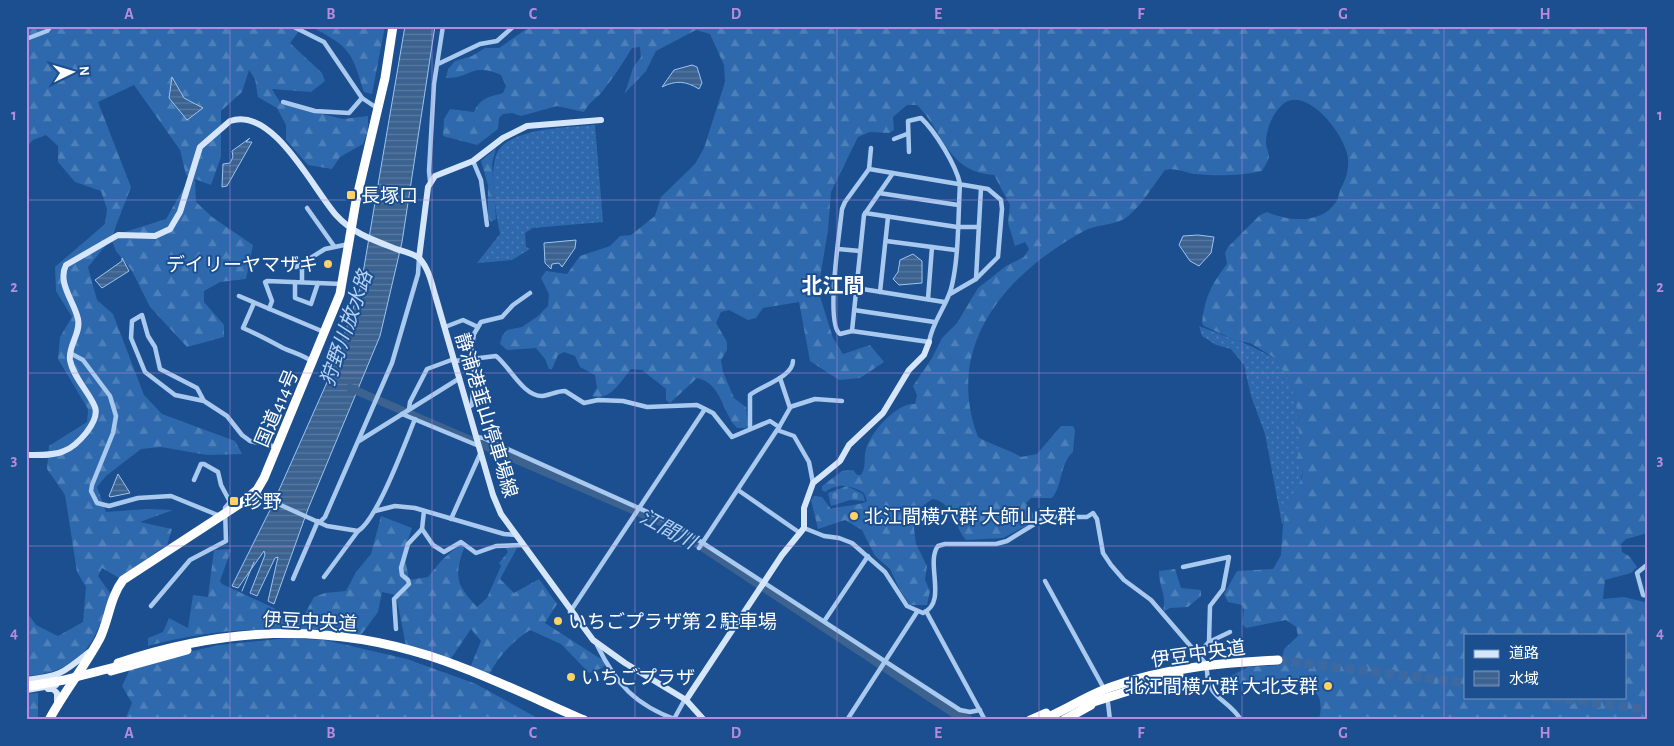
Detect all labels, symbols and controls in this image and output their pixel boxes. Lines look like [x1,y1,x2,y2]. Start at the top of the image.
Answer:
text: A [124,6,134,22]
text: B [326,6,336,22]
text: C [529,6,538,22]
text: D [731,6,742,22]
text: E [934,6,942,22]
text: F [1137,6,1145,22]
text: G [1338,6,1348,22]
text: H [1539,6,1551,22]
north arrow [48,48,98,98]
text: N [77,65,91,76]
text: 1 [11,107,17,123]
text: 1 [1657,107,1663,123]
place label: 長塚口 [361,186,418,206]
marker: 長塚口 [345,189,357,201]
place label: デイリーヤマザキ [166,254,318,275]
marker: デイリーヤマザキ [322,258,334,270]
water label: 狩野川放水路 [317,266,377,388]
district label: 北江間 [802,275,865,297]
text: 2 [10,279,18,295]
text: 2 [1656,279,1664,295]
street label: 静浦港韮山停車場線 [451,330,522,500]
street label: 国道414号 [252,367,302,450]
text: 3 [11,452,18,468]
text: 3 [1657,452,1664,468]
place label: 珍野 [244,492,282,512]
marker: 珍野 [228,495,240,507]
water label: 江間川 [636,506,701,554]
place label: 北江間横穴群 大師山支群 [864,506,1076,527]
marker: 北江間横穴群 大師山支群 [848,510,860,522]
street label: 伊豆中央道 [262,610,358,634]
place label: いちごプラザ第２駐車場 [568,611,777,632]
marker: いちごプラザ第２駐車場 [552,615,564,627]
text: 4 [10,625,18,641]
text: 4 [1656,625,1664,641]
legend [1464,634,1626,698]
street label: 伊豆中央道 [1150,637,1247,671]
text: 道路 [1509,645,1539,661]
place label: いちごプラザ [581,667,695,688]
marker: いちごプラザ [565,671,577,683]
text: 水域 [1509,671,1539,687]
place label: 北江間横穴群 大北支群 [1125,676,1318,697]
marker: 北江間横穴群 大北支群 [1322,680,1334,692]
text: A [124,725,134,741]
text: B [326,725,336,741]
text: C [529,725,538,741]
text: D [731,725,742,741]
text: E [934,725,942,741]
text: F [1137,725,1145,741]
text: G [1338,725,1348,741]
text: H [1539,725,1551,741]

